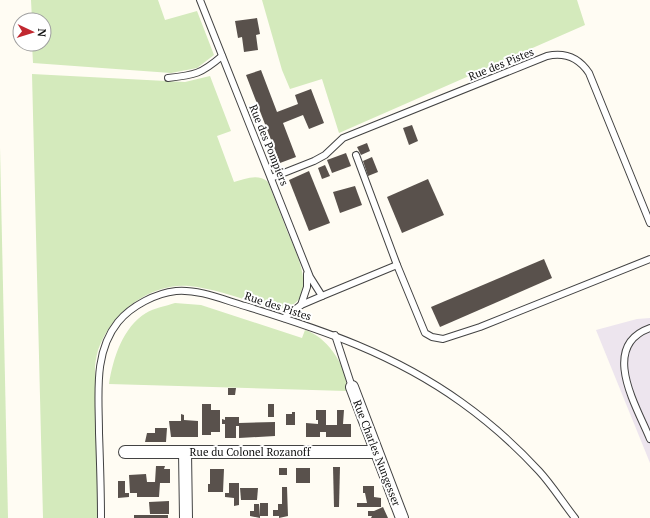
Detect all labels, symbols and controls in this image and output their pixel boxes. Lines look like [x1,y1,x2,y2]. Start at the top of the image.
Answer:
north arrow [12,12,52,52]
text: N [35,28,49,38]
street label: Rue des Pistes [466,44,536,84]
street label: Rue des Pompiers [246,102,292,188]
street label: Rue des Pistes [243,289,313,323]
street label: Rue Charles Nungesser [350,398,404,509]
street label: Rue du Colonel Rozanoff [190,445,312,459]

